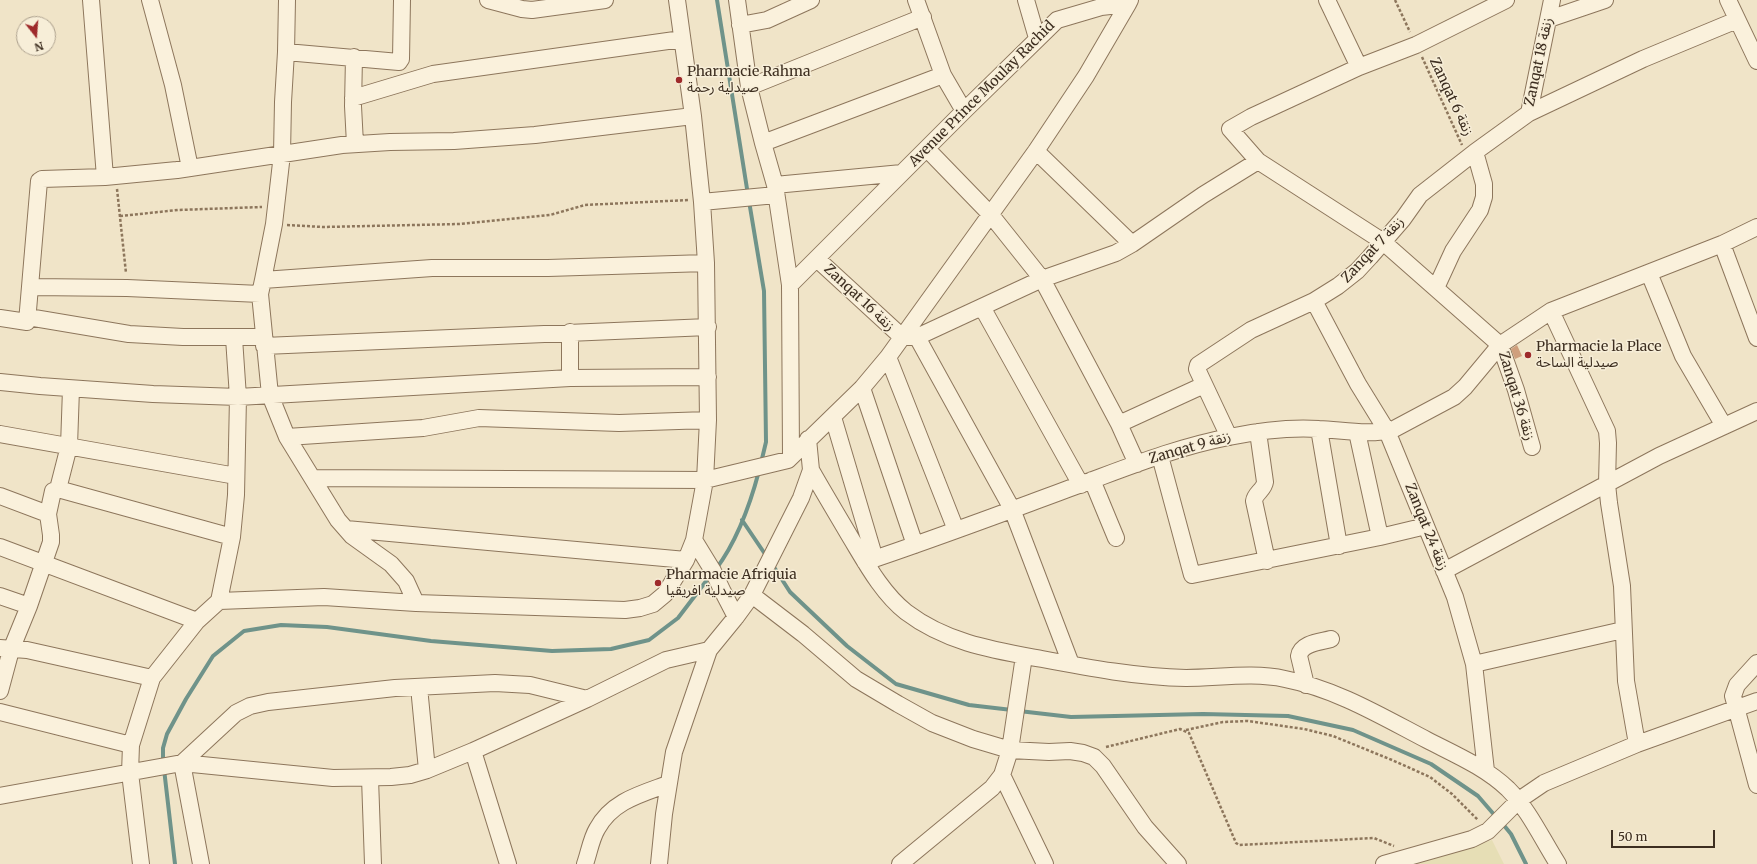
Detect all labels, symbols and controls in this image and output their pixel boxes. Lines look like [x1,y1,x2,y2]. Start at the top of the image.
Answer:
north arrow [16,16,56,56]
street label: Zanqat 18 زنقة [1521,16,1557,108]
street label: Avenue Prince Moulay Rachid [906,18,1058,170]
text: N [33,39,45,54]
street label: Zanqat 6 زنقة [1426,55,1476,139]
place label: Pharmacie Rahma صيدلية رحمة [687,64,810,96]
marker: Pharmacie Rahma صيدلية رحمة [674,75,684,85]
street label: Zanqat 7 زنقة [1338,214,1408,286]
street label: Zanqat 16 زنقة [820,261,898,335]
place label: Pharmacie la Place صيدلية الساحة [1536,339,1662,372]
street label: Zanqat 36 زنقة [1494,349,1538,443]
marker: Pharmacie la Place صيدلية الساحة [1523,350,1533,360]
street label: Zanqat 9 زنقة [1147,428,1233,468]
street label: Zanqat 24 زنقة [1401,481,1451,573]
place label: Pharmacie Afriquia صيدلية افريقيا [666,567,797,600]
marker: Pharmacie Afriquia صيدلية افريقيا [653,578,663,588]
scale bar [1613,822,1717,848]
text: 50 m [1618,829,1647,844]

